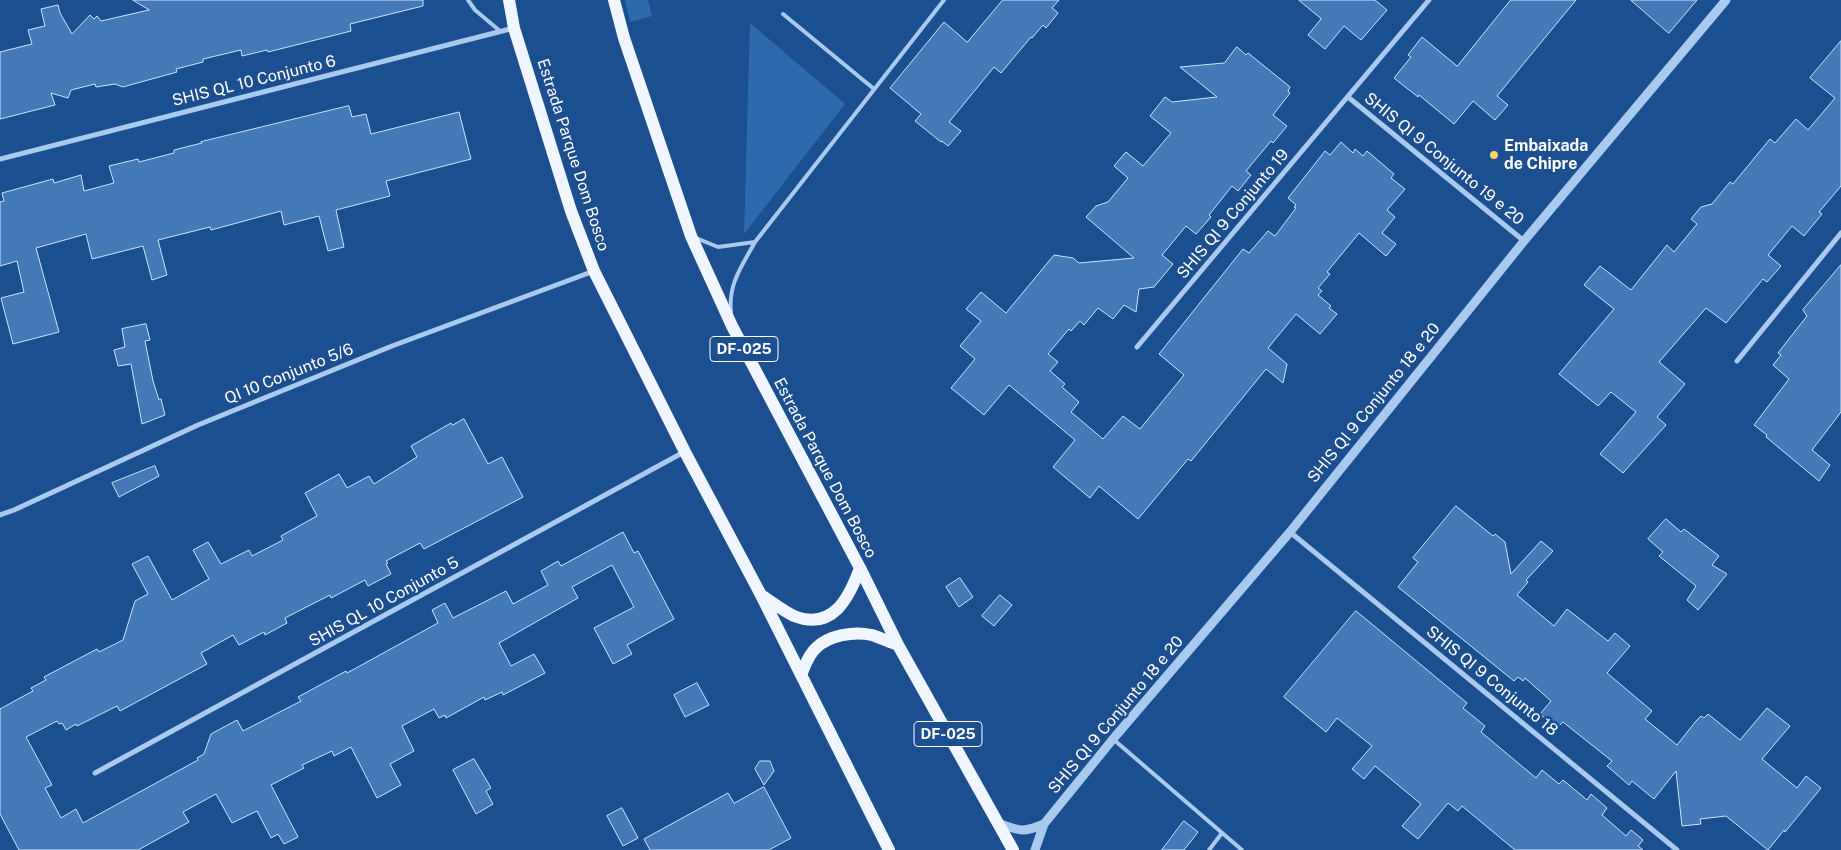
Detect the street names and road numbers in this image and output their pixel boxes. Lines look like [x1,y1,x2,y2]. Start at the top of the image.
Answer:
street label: SHIS QL 10 Conjunto 6 [170,51,338,111]
street label: Estrada Parque Dom Bosco [533,56,613,254]
street label: SHIS QI 9 Conjunto 19 e 20 [1360,89,1528,229]
street label: SHIS QI 9 Conjunto 19 [1173,145,1293,283]
street label: SHIS QI 9 Conjunto 18 e 20 [1304,319,1444,487]
road number: DF-025 [710,336,778,362]
street label: QI 10 Conjunto 5/6 [222,339,356,409]
street label: Estrada Parque Dom Bosco [769,375,881,561]
street label: SHIS QL 10 Conjunto 5 [306,553,462,651]
street label: SHIS QI 9 Conjunto 18 [1422,622,1562,740]
street label: SHIS QI 9 Conjunto 18 e 20 [1044,632,1188,798]
road number: DF-025 [914,722,982,746]

